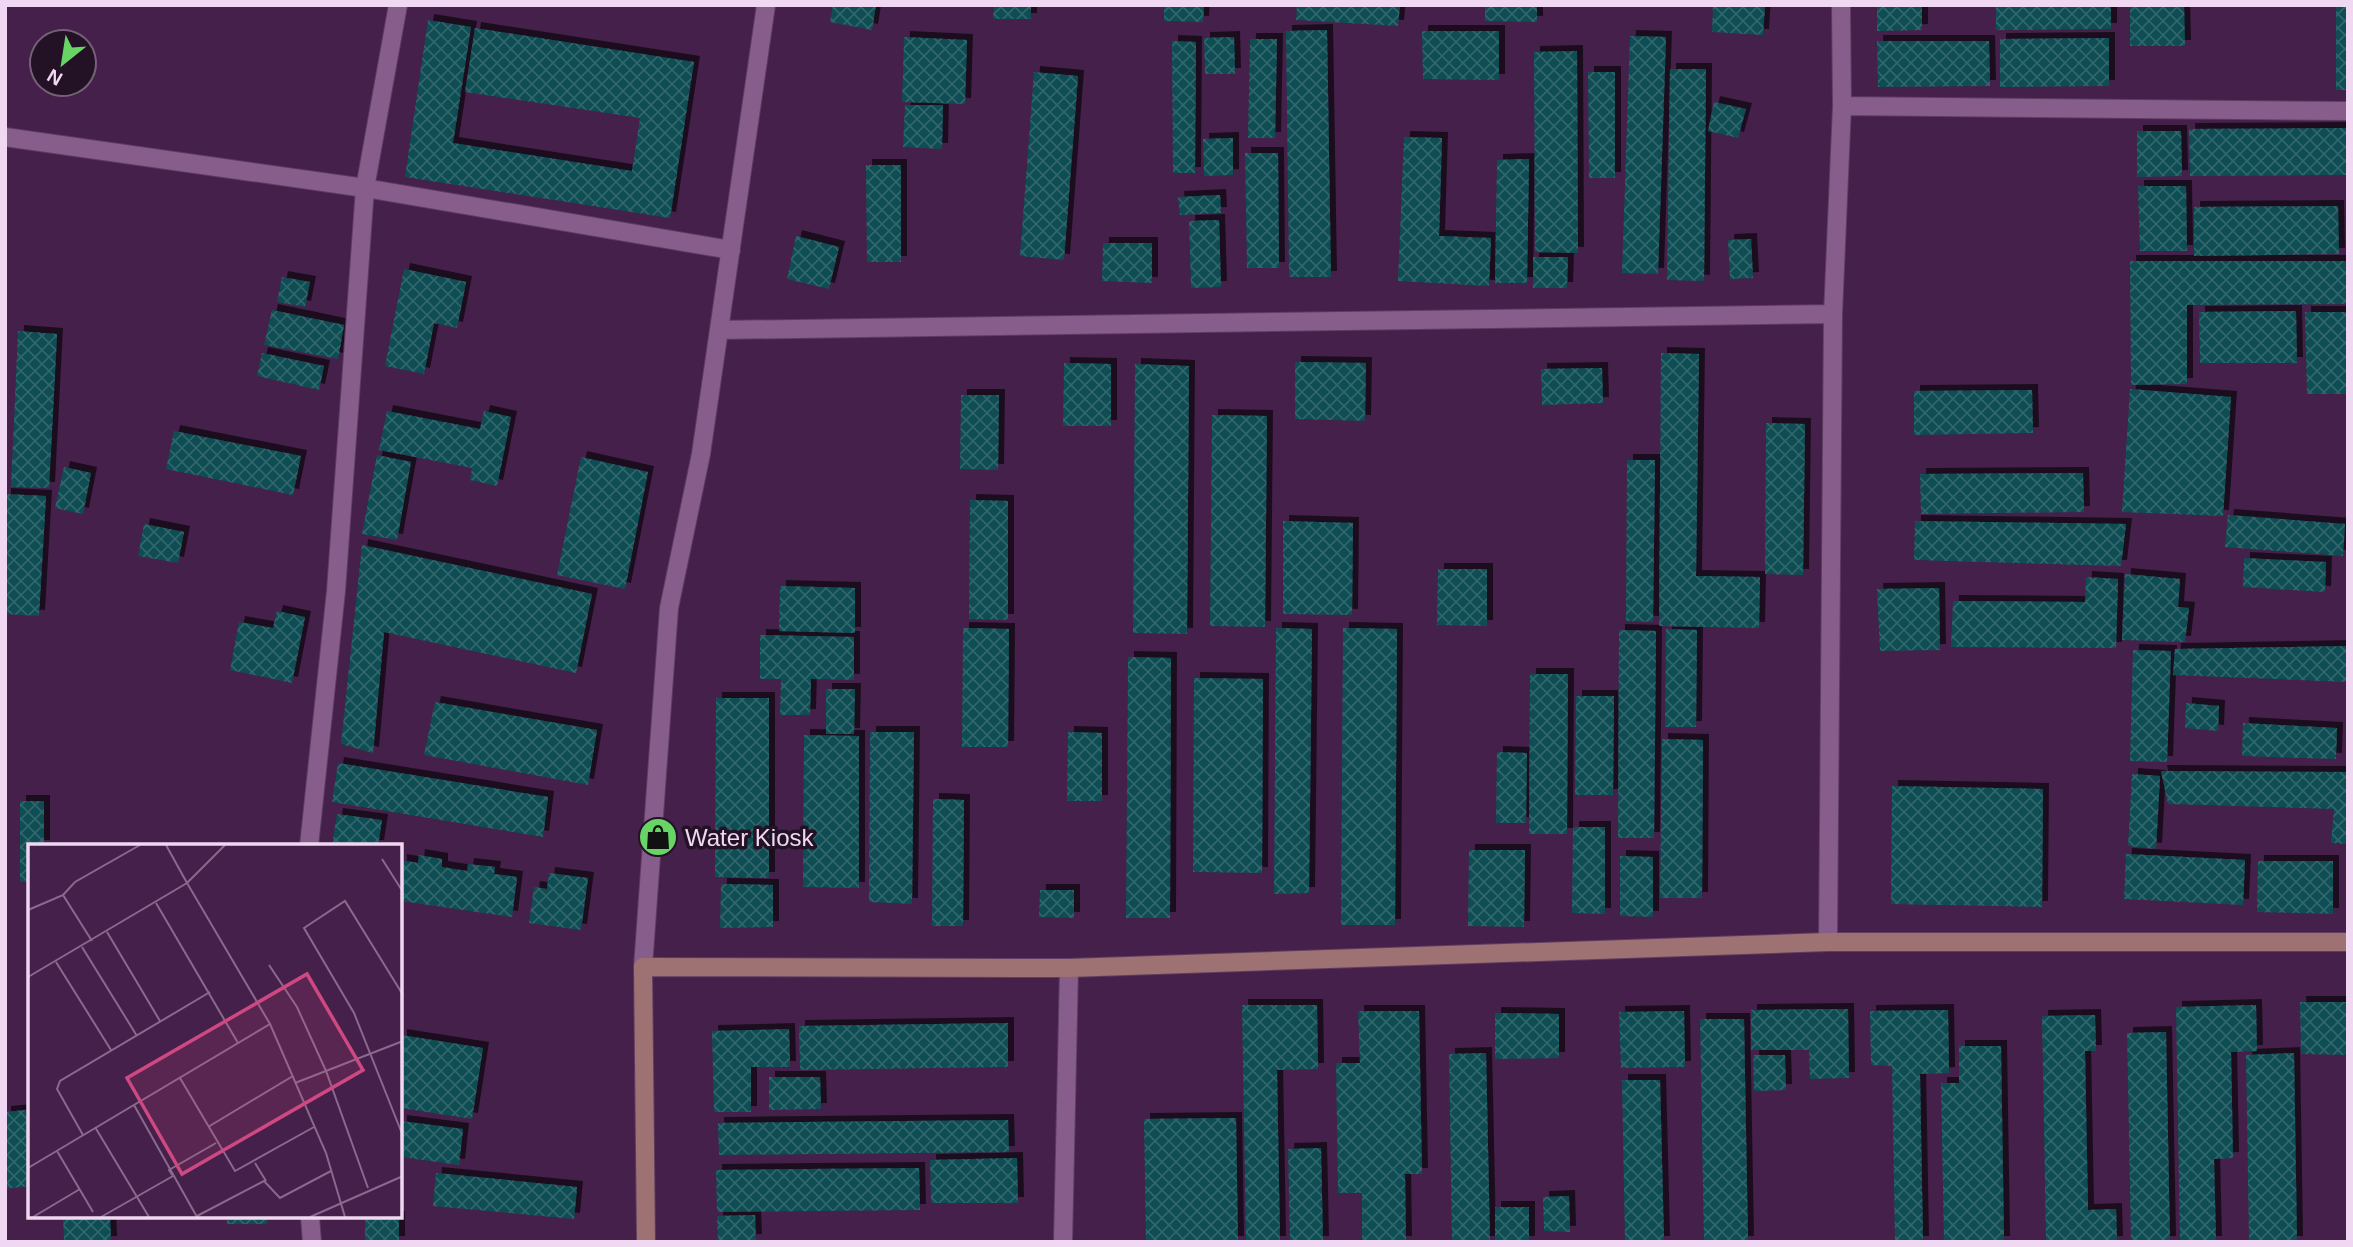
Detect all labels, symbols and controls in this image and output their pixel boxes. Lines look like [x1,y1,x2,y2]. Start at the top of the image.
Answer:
north arrow [28,28,98,98]
text: N [44,65,66,90]
shop icon: Water Kiosk [637,816,679,858]
place label: Water Kiosk [685,824,814,851]
inset map [28,844,402,1219]

